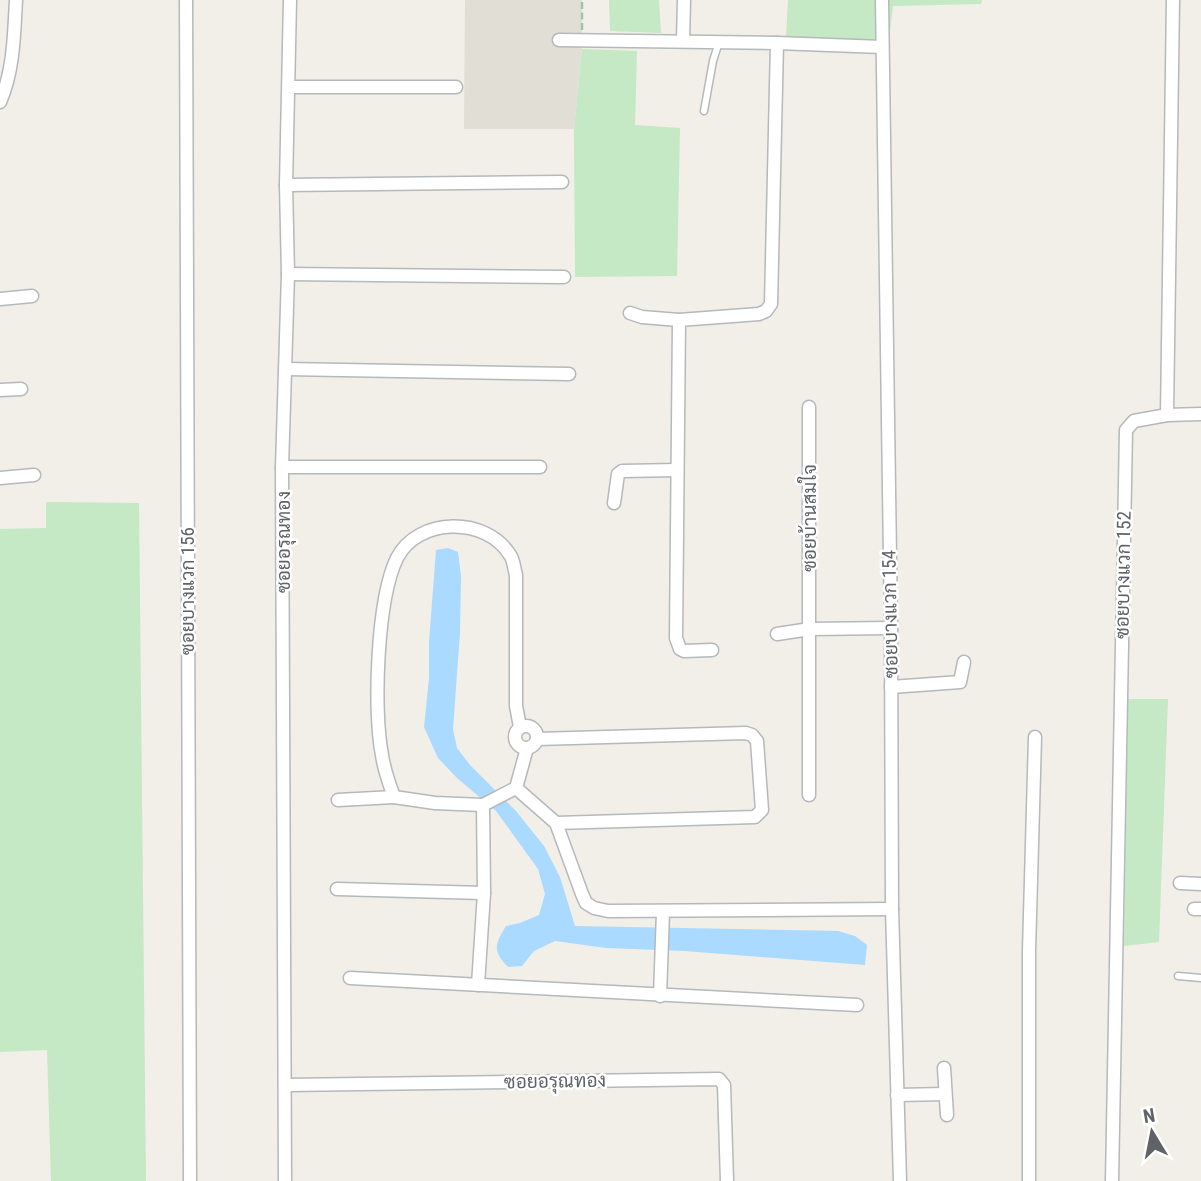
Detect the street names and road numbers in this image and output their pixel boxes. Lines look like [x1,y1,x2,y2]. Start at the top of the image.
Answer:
street label: ซอยบ้านสมใจ [797,464,821,572]
street label: ซอยอรุณทอง [272,491,296,593]
street label: ซอยบางแวก 152 [1110,511,1136,639]
street label: ซอยบางแวก 156 [176,527,199,655]
street label: ซอยบางแวก 154 [877,550,903,678]
street label: ซอยอรุณทอง [504,1069,606,1094]

